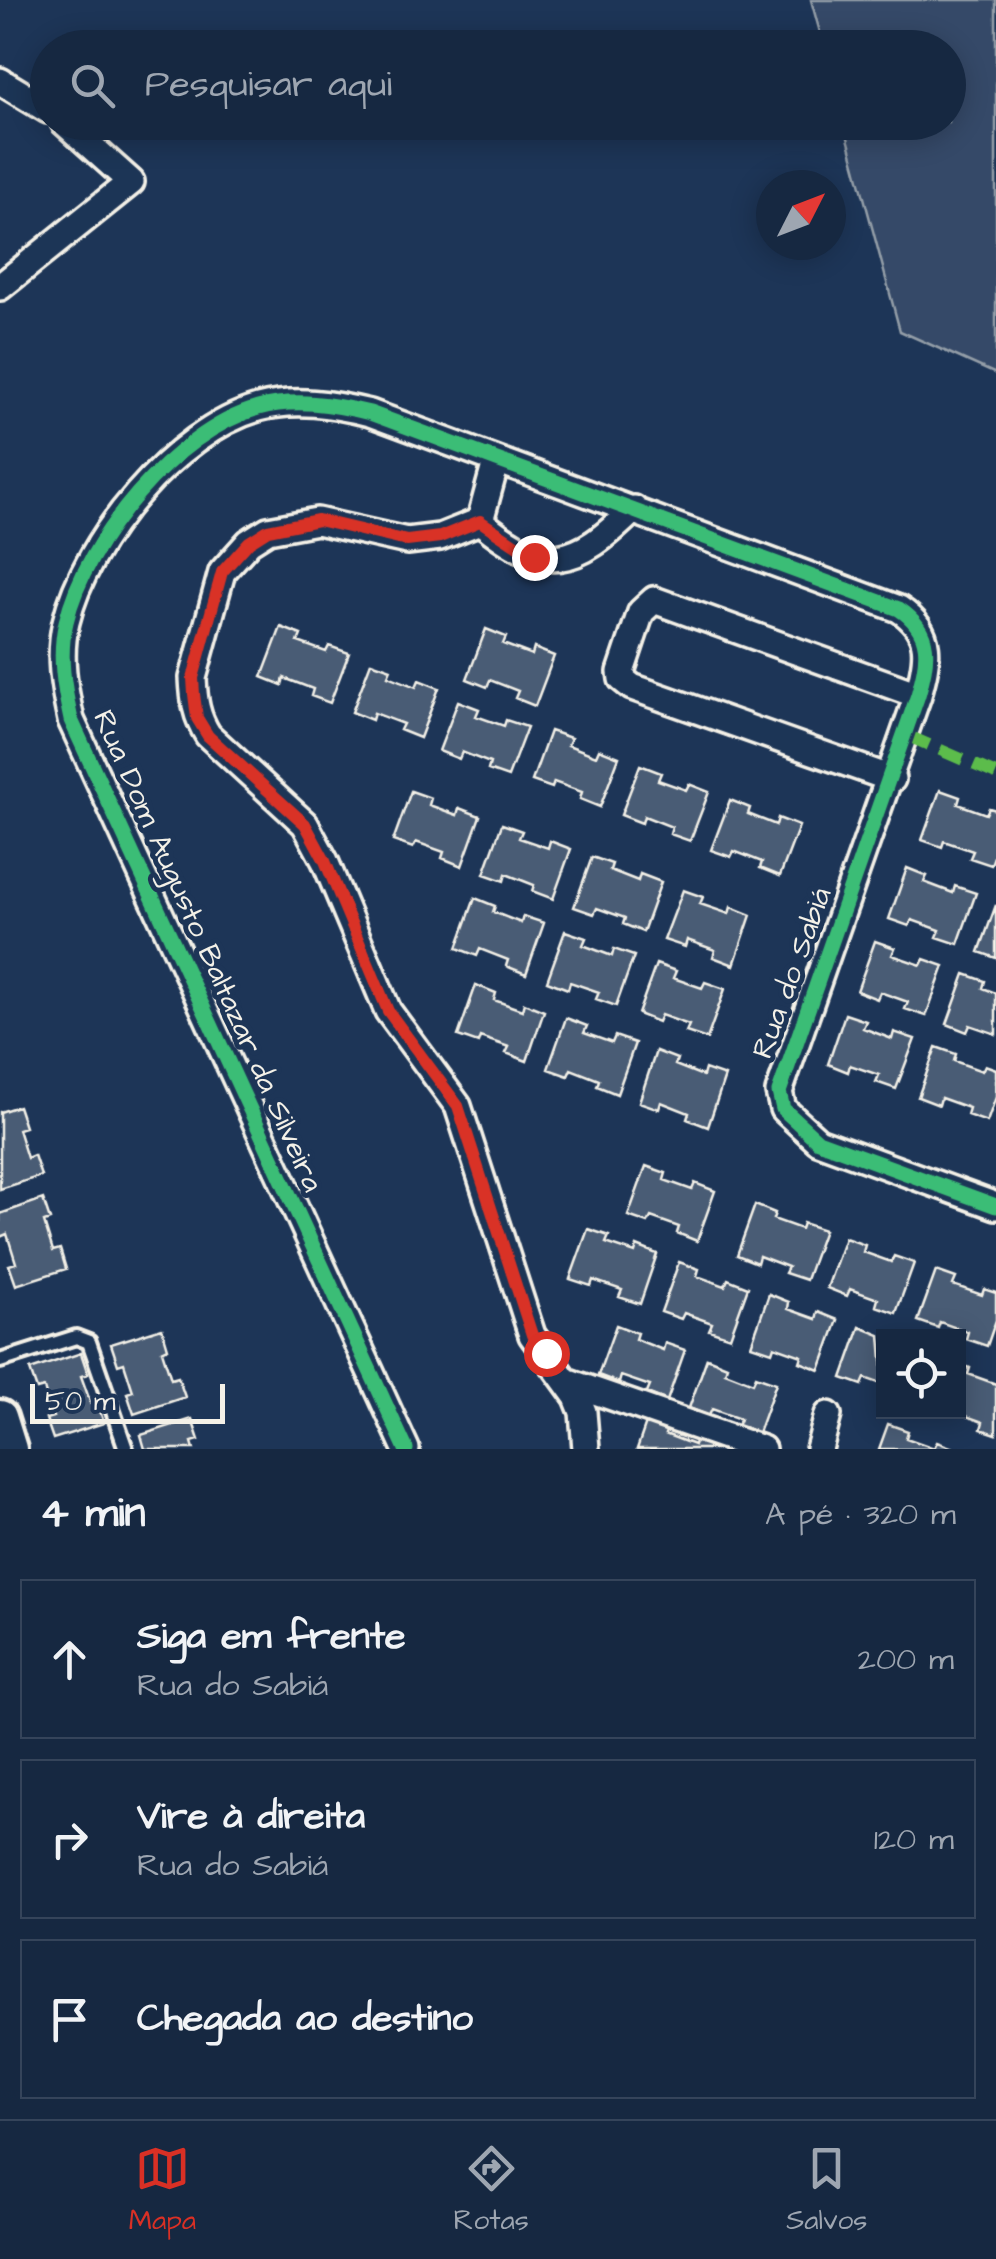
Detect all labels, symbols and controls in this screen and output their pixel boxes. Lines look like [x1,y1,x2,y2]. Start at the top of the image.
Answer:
search box [30,30,966,140]
icon: search [65,58,120,113]
text: Pesquisar aqui [145,59,392,111]
north arrow [756,170,846,260]
route end [512,535,558,581]
street label: Rua Dom Augusto Baltazar da Silveira [81,703,334,1199]
street label: Rua do Sabiá [742,882,842,1064]
map controls [876,1329,966,1419]
button: locate [876,1329,966,1419]
route start [524,1331,570,1377]
scale bar [30,1379,225,1424]
text: 50 m [45,1382,116,1421]
text: 4 min [40,1485,145,1543]
text: A pé · 320 m [765,1492,956,1537]
text: Siga em frente [137,1611,406,1663]
icon: ahead [42,1632,97,1687]
text: 200 m [858,1637,954,1682]
text: Rua do Sabiá [137,1663,328,1708]
text: Vire à direita [137,1791,365,1843]
icon: right [42,1812,97,1867]
text: 120 m [874,1817,954,1862]
text: Rua do Sabiá [137,1843,328,1888]
icon: arrive [42,1992,97,2047]
text: Chegada ao destino [137,1993,473,2045]
tab: Mapa [129,2141,196,2240]
tab: Rotas [453,2141,529,2240]
tab: Salvos [786,2141,867,2240]

